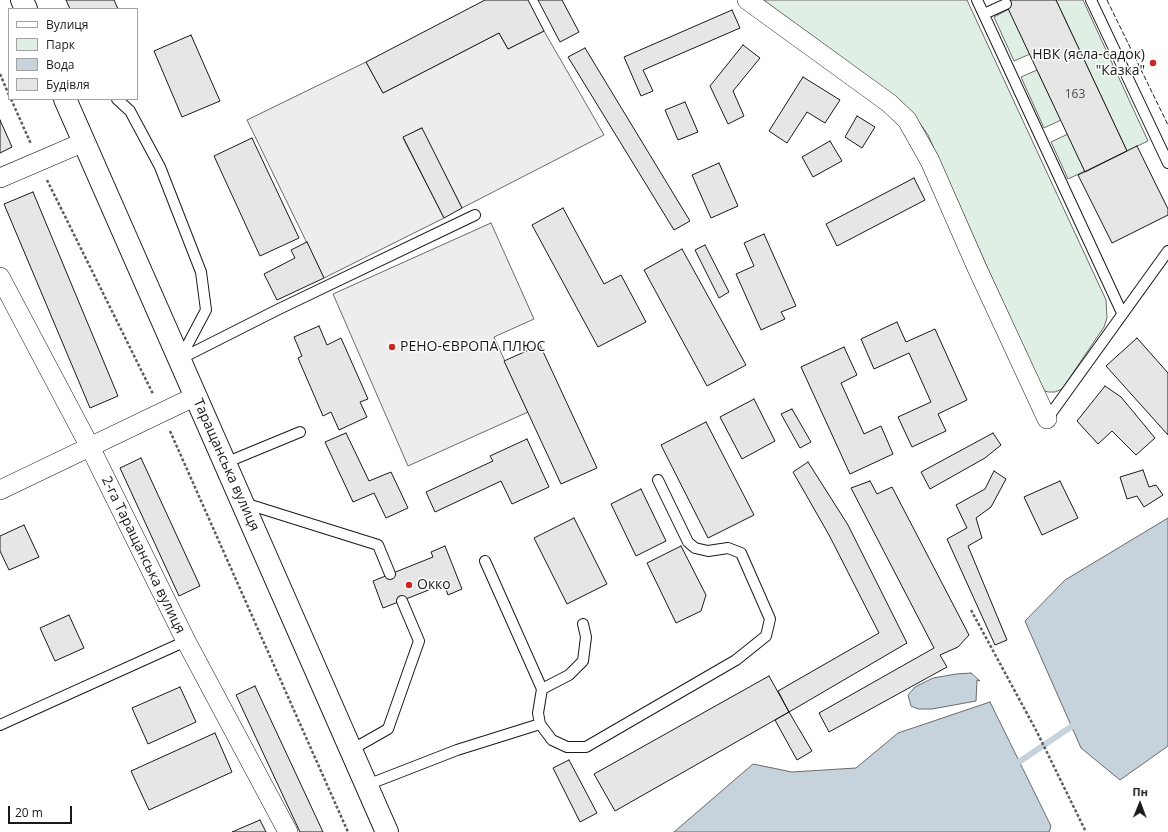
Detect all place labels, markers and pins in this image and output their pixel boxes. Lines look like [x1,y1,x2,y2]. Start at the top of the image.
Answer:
place label: НВК (ясла-садок) "Казка" [1032,47,1145,80]
marker: НВК (ясла-садок) "Казка" [1148,58,1158,68]
place label: РЕНО-ЄВРОПА ПЛЮС [400,339,545,355]
marker: РЕНО-ЄВРОПА ПЛЮС [387,342,397,352]
place label: Окко [417,577,451,593]
marker: Окко [404,580,414,590]

